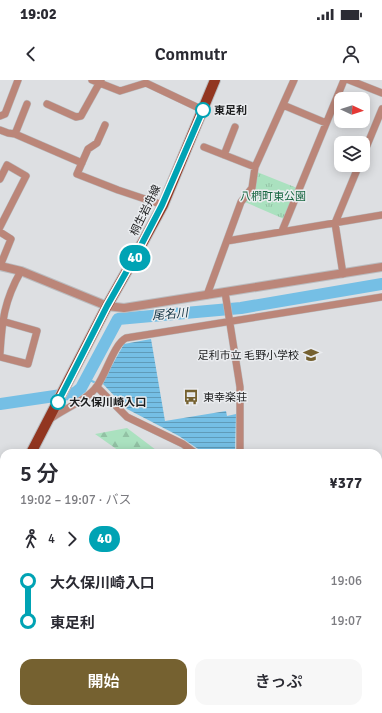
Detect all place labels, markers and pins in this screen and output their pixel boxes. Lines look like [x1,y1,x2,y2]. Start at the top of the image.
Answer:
marker: 東足利 [195,102,211,118]
place label: 東足利 [214,104,247,117]
school or university icon: 足利市立 毛野小学校 [302,346,320,364]
place label: 足利市立 毛野小学校 [198,349,299,362]
bus stop icon: 東幸楽荘 [182,388,200,406]
place label: 東幸楽荘 [203,391,247,404]
marker: 大久保川崎入口 [50,394,66,410]
place label: 大久保川崎入口 [69,396,146,409]

